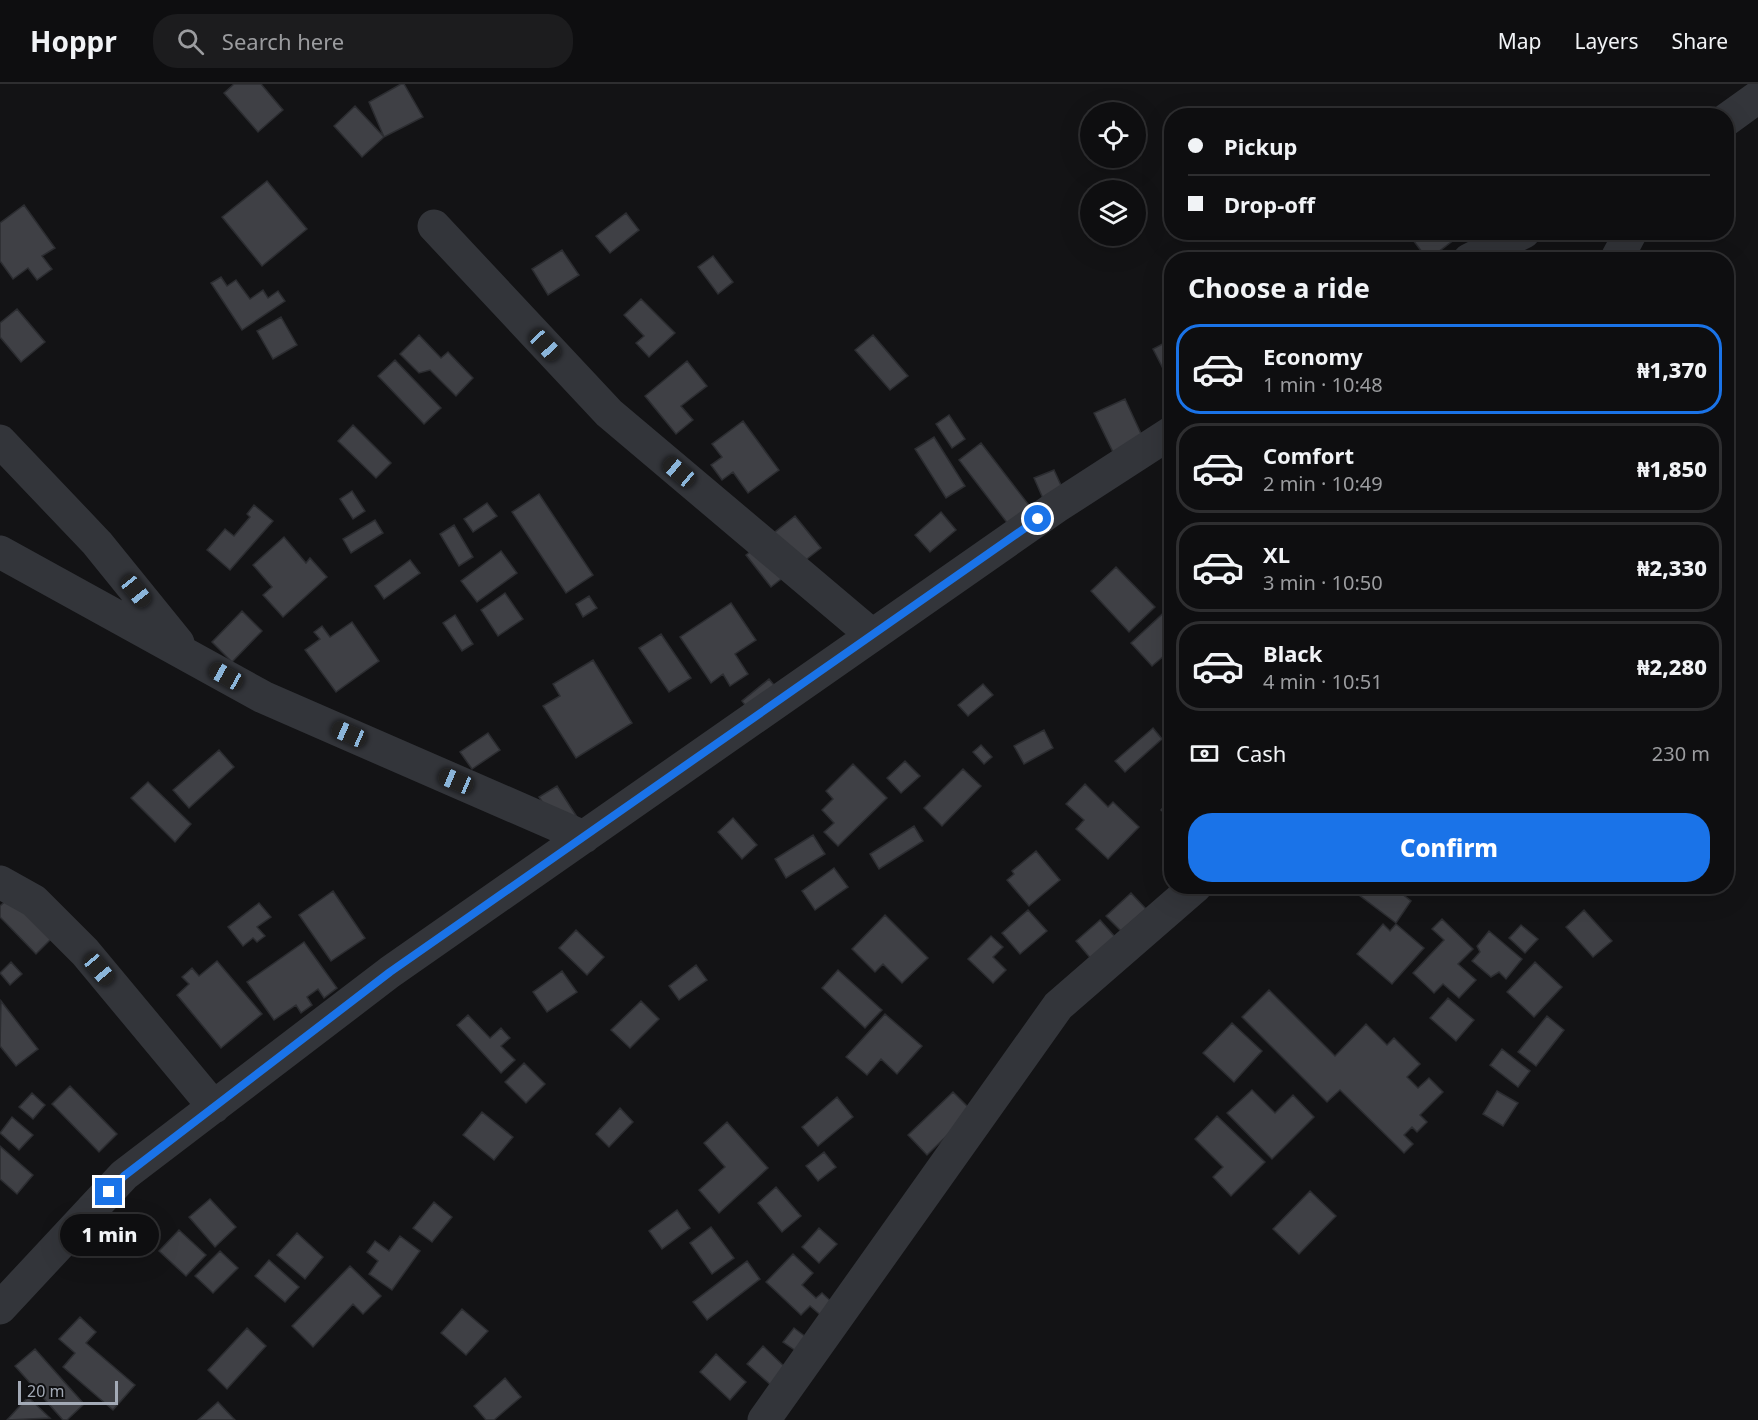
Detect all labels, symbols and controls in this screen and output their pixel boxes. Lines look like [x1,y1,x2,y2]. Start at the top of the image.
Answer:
search box [153,14,573,68]
text: Hoppr [30,22,117,60]
icon: search [174,25,207,58]
text: Search here [222,26,344,56]
text: Map [1498,27,1542,55]
text: Layers [1575,27,1639,55]
text: Share [1672,27,1728,55]
map controls [1080,102,1146,246]
button: locate [1080,102,1146,168]
text: Pickup [1224,131,1297,161]
button: layers [1080,180,1146,246]
text: Drop-off [1224,189,1315,219]
text: Choose a ride [1188,269,1370,306]
car [526,326,564,364]
text: Economy [1263,341,1362,371]
icon: car [1191,342,1245,396]
text: ₦1,370 [1637,354,1707,384]
text: 1 min · 10:48 [1263,371,1383,398]
text: Comfort [1263,440,1354,470]
icon: car [1191,441,1245,495]
text: ₦1,850 [1637,453,1707,483]
car [659,454,699,490]
text: 2 min · 10:49 [1263,470,1383,497]
route start [1024,505,1051,532]
text: XL [1263,539,1290,569]
icon: car [1191,540,1245,594]
text: ₦2,330 [1637,552,1707,582]
text: 3 min · 10:50 [1263,569,1383,596]
car [118,571,154,611]
text: Black [1263,638,1322,668]
icon: car [1191,639,1245,693]
text: ₦2,280 [1637,651,1707,681]
car [206,659,246,693]
text: 4 min · 10:51 [1263,668,1383,695]
car [329,718,369,750]
icon: cash [1188,737,1221,770]
text: Cash [1236,738,1286,768]
text: 230 m [1652,740,1710,767]
car [436,766,476,796]
button: Confirm [1188,813,1710,882]
car [81,949,117,989]
route end [95,1178,122,1205]
callout: 1 min [60,1213,158,1255]
text: 1 min [82,1221,137,1248]
scale bar [18,1378,118,1406]
text: 20 m [27,1380,64,1402]

